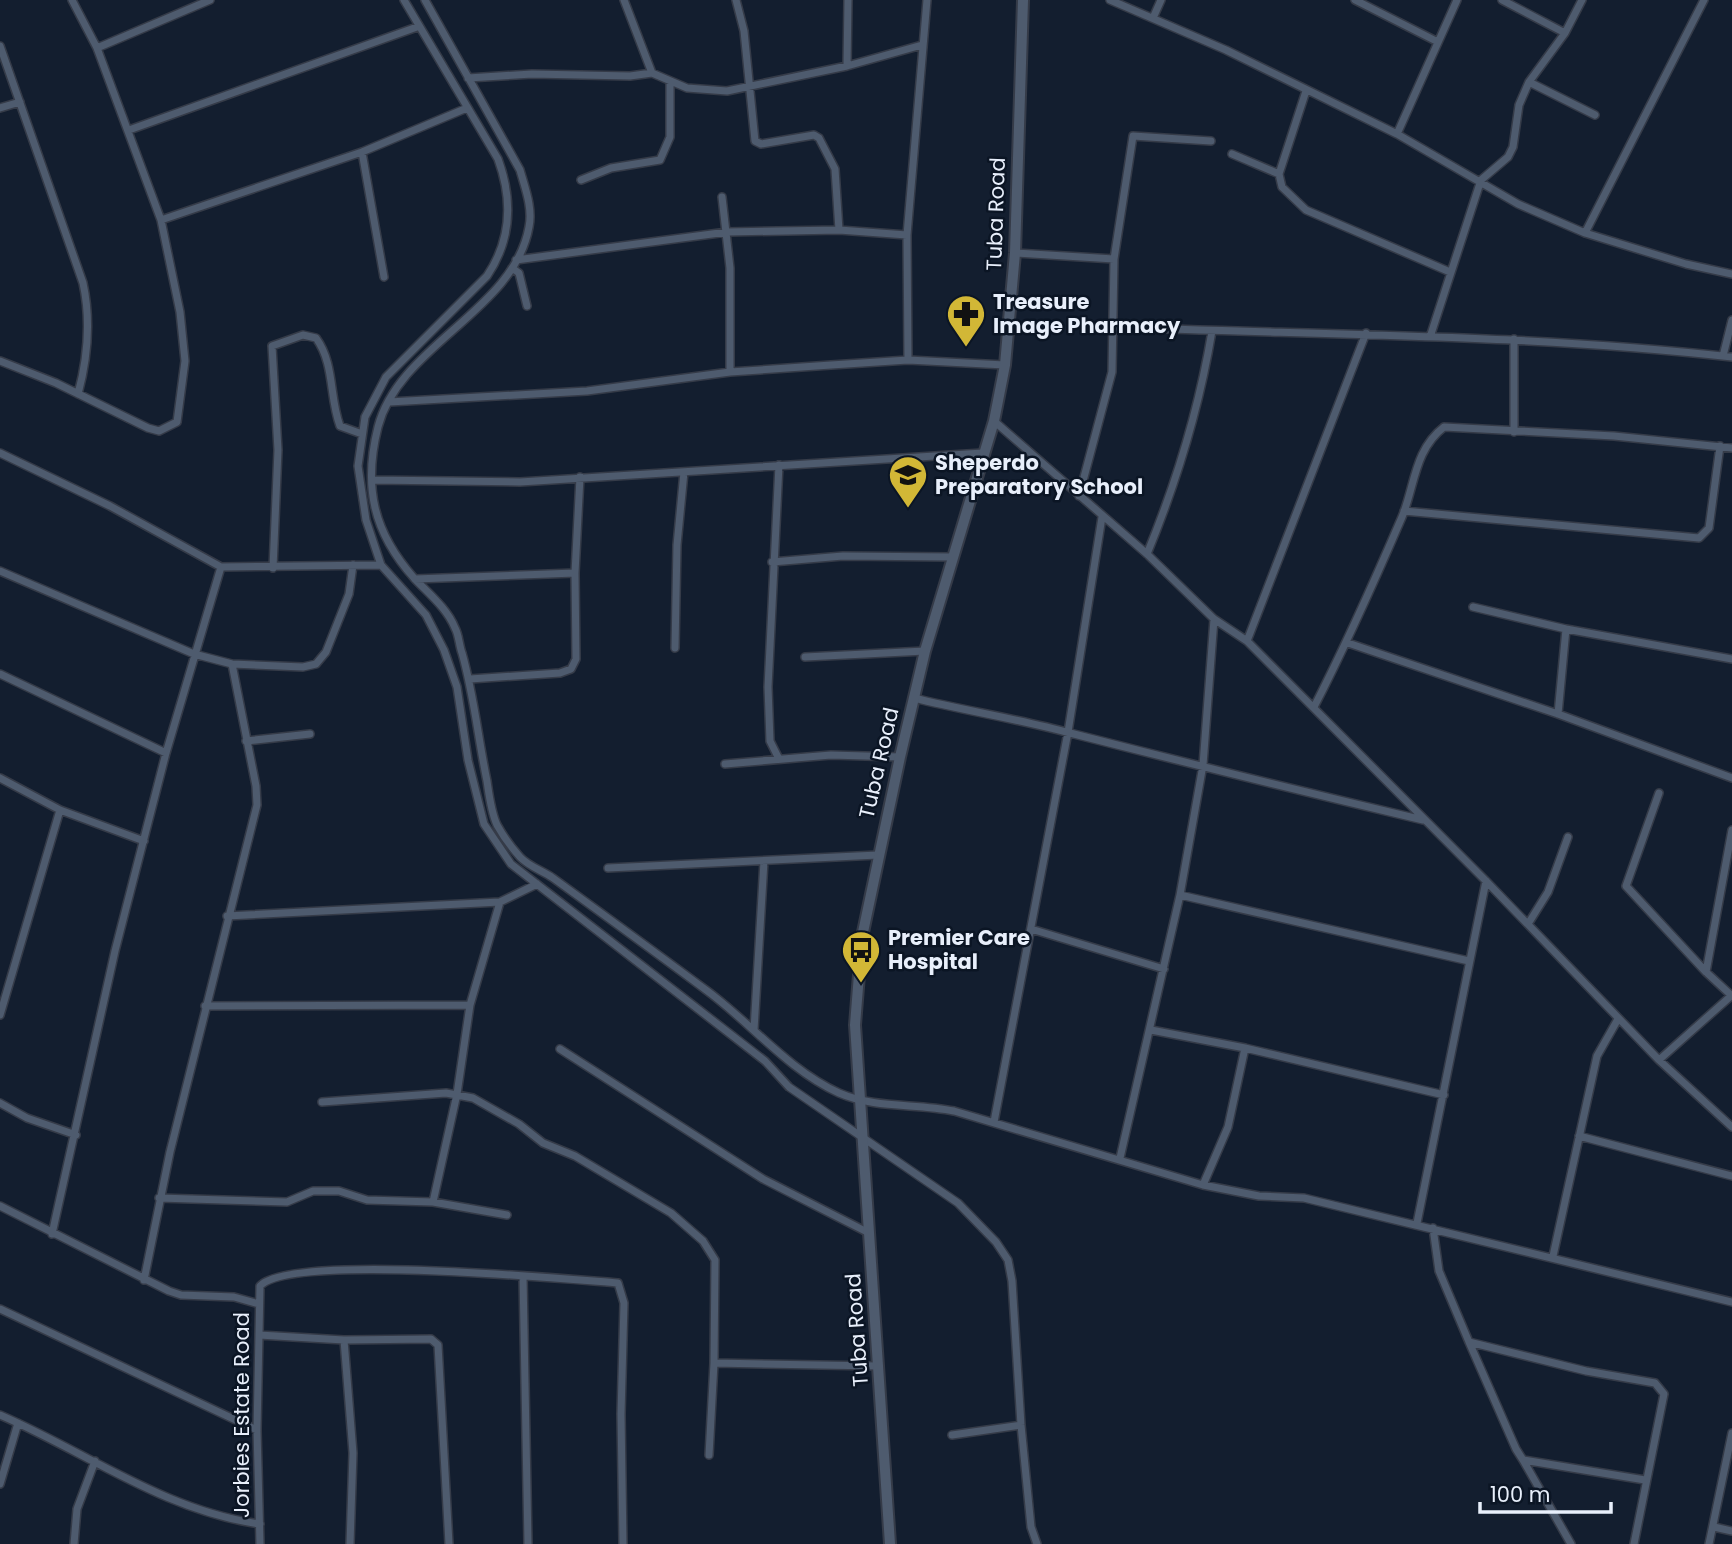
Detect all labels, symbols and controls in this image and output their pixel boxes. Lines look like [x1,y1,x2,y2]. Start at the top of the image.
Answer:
street label: Tuba Road [979,157,1012,271]
place label: Treasure Image Pharmacy [993,287,1181,340]
pharmacy icon: Treasure Image Pharmacy [945,293,987,348]
place label: Sheperdo Preparatory School [935,448,1143,501]
school or university icon: Sheperdo Preparatory School [887,454,929,509]
street label: Tuba Road [852,704,905,821]
place label: Premier Care Hospital [888,923,1030,976]
bus stop icon: Premier Care Hospital [840,929,882,984]
street label: Tuba Road [838,1272,875,1388]
street label: Jorbies Estate Road [227,1312,256,1518]
scale bar [1480,1470,1611,1514]
text: 100 m [1490,1480,1550,1509]

